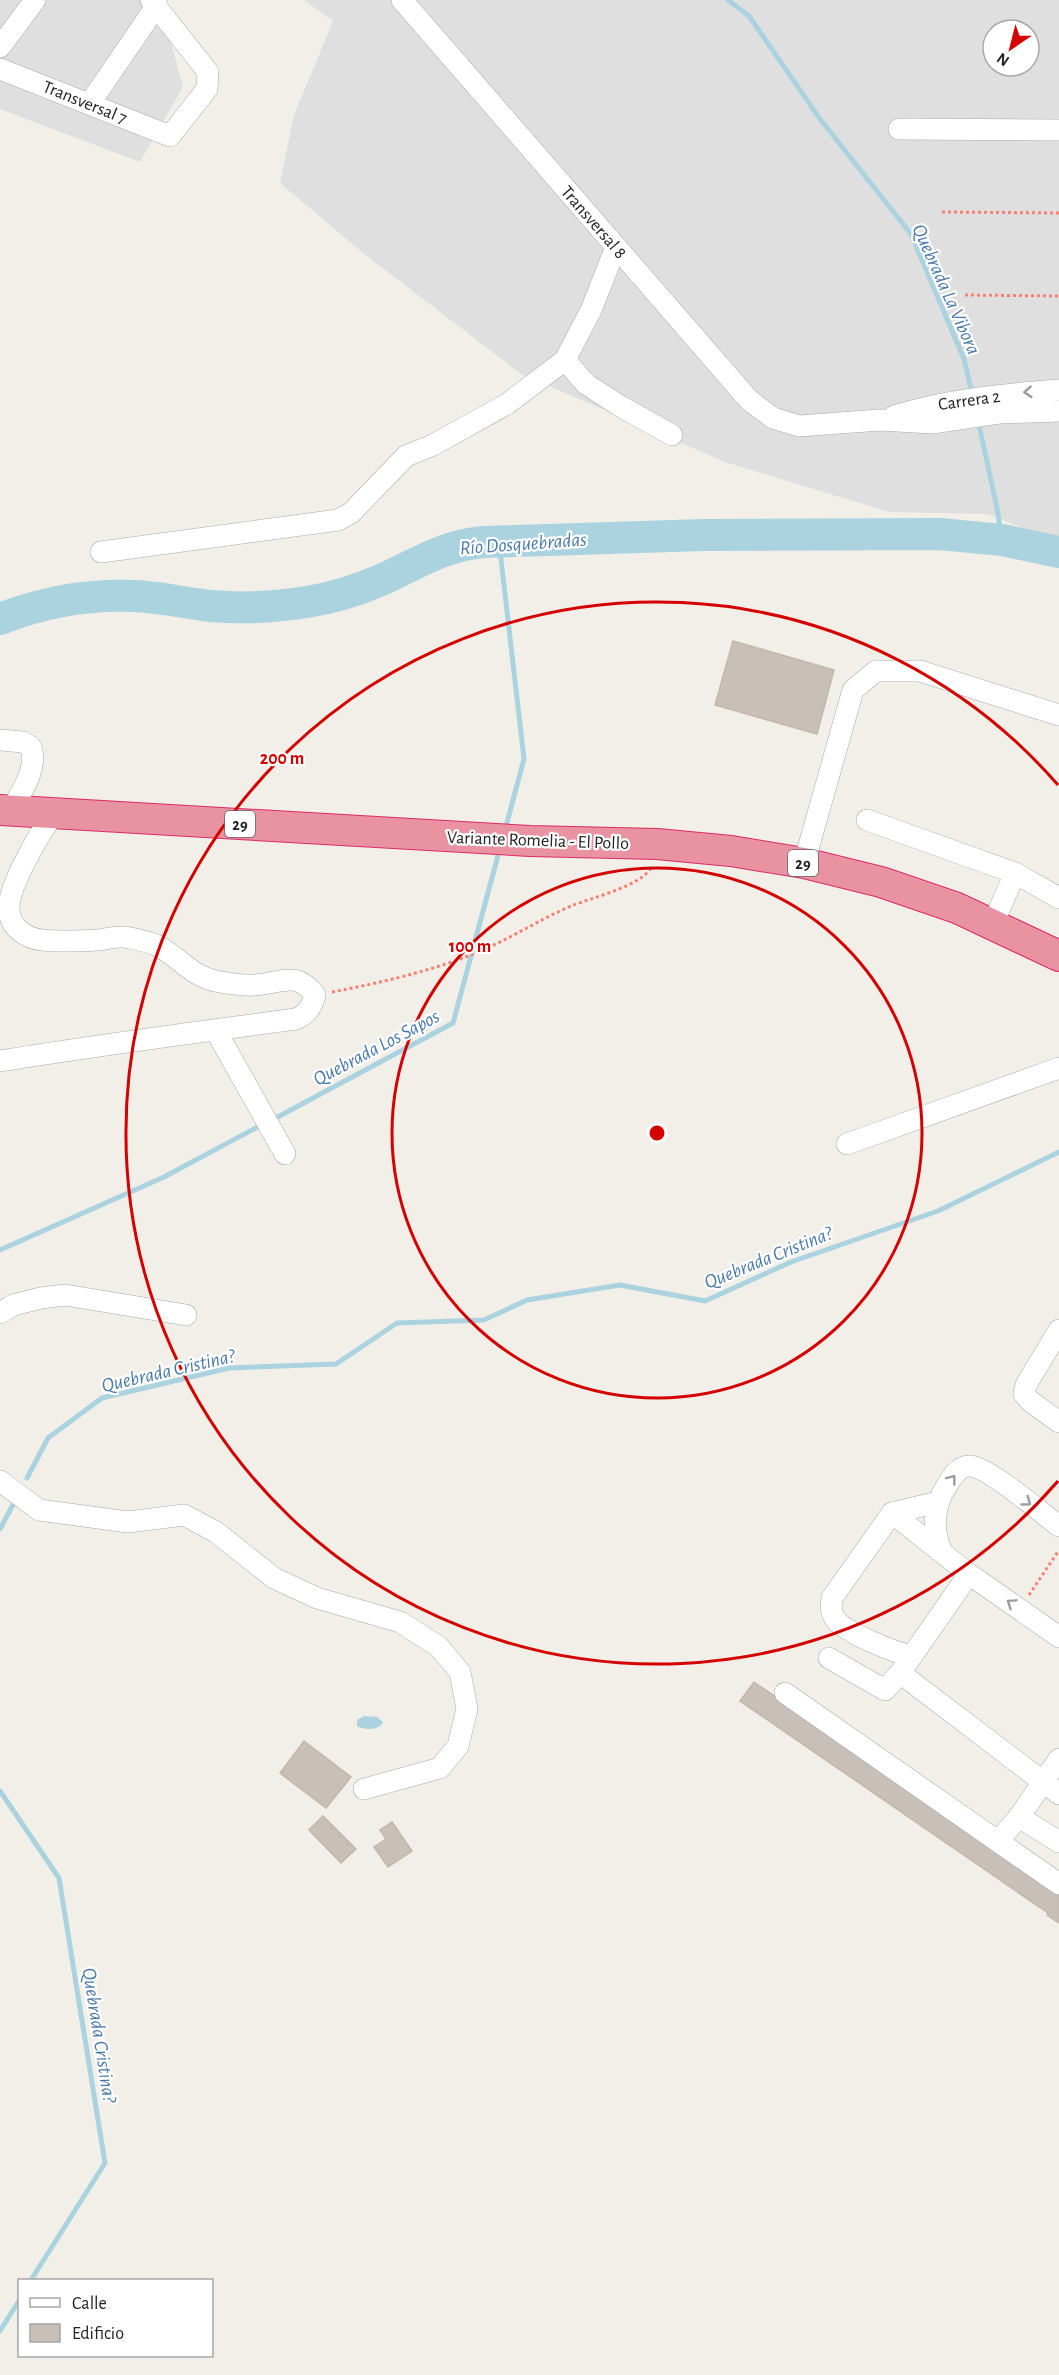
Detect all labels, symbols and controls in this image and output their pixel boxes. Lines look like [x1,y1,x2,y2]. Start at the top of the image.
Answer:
north arrow [981,18,1041,78]
text: N [994,50,1012,69]
street label: Transversal 7 [40,78,129,128]
street label: Transversal 8 [557,183,629,262]
water label: Quebrada La Vibora [908,221,984,358]
one-way arrow [1023,386,1032,399]
street label: Carrera 2 [937,388,1001,414]
water label: Río Dosquebradas [459,530,588,558]
text: 200 m [260,750,304,768]
road number: 29 [225,811,255,837]
street label: Variante Romelia - El Pollo [447,829,629,853]
road number: 29 [788,850,818,876]
text: 100 m [449,938,491,956]
water label: Quebrada Los Sapos [310,1006,443,1090]
centre of rings [647,1123,667,1143]
water label: Quebrada Cristina? [701,1223,837,1293]
water label: Quebrada Cristina? [100,1346,238,1396]
one-way arrow [945,1474,956,1485]
one-way arrow [1020,1495,1031,1506]
one-way arrow [1007,1599,1018,1610]
water label: Quebrada Cristina? [78,1966,120,2105]
legend [18,2279,213,2357]
text: Calle [72,2295,107,2313]
text: Edificio [72,2325,124,2343]

